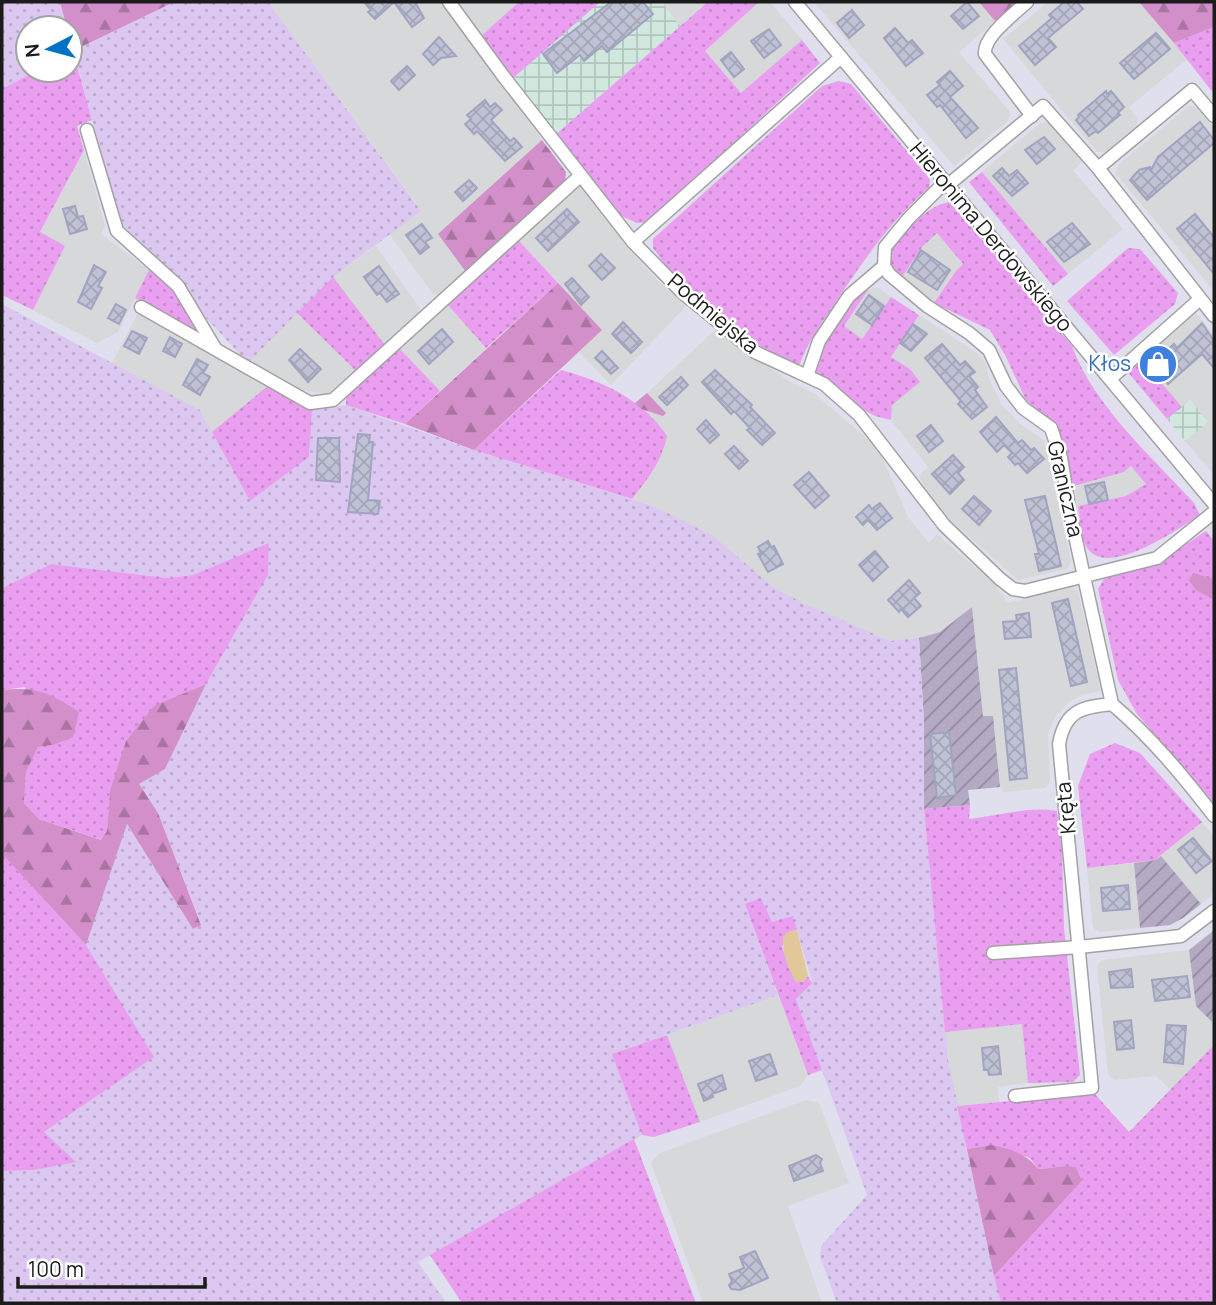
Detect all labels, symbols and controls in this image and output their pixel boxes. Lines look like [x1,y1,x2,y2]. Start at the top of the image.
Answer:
north arrow [14,14,84,84]
text: N [18,43,46,59]
street label: Hieronima Derdowskiego [904,136,1080,337]
street label: Podmiejska [662,267,765,360]
shop icon: Kłos [1137,343,1179,385]
place label: Kłos [1089,349,1131,377]
street label: Graniczna [1041,438,1091,540]
street label: Kręta [1048,781,1082,836]
scale bar [18,1246,205,1290]
text: 100 m [28,1255,84,1283]

